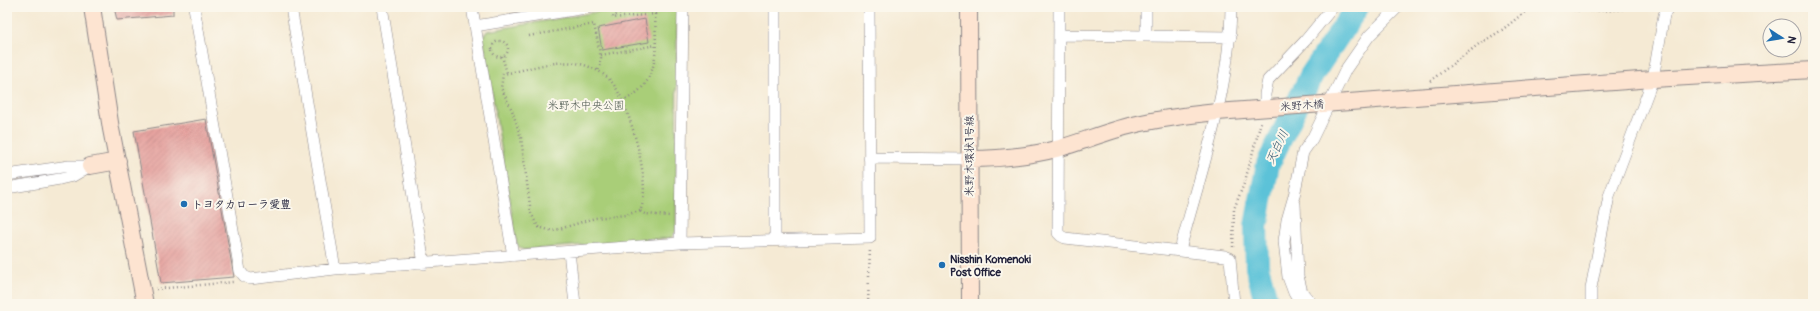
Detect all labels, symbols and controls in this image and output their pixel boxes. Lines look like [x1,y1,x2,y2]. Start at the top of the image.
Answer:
north arrow [1762,18,1802,58]
text: N [1784,35,1798,46]
street label: 米野木橋 [1280,97,1324,114]
park label: 米野木中央公園 [548,99,625,112]
street label: 米野木環状1号線 [963,115,976,197]
water label: 天白川 [1263,128,1292,167]
place label: トヨタカローラ愛豊 [192,198,291,211]
marker: トヨタカローラ愛豊 [179,199,189,209]
place label: Nisshin Komenoki Post Office [950,253,1031,279]
marker: Nisshin Komenoki Post Office [937,260,947,270]

